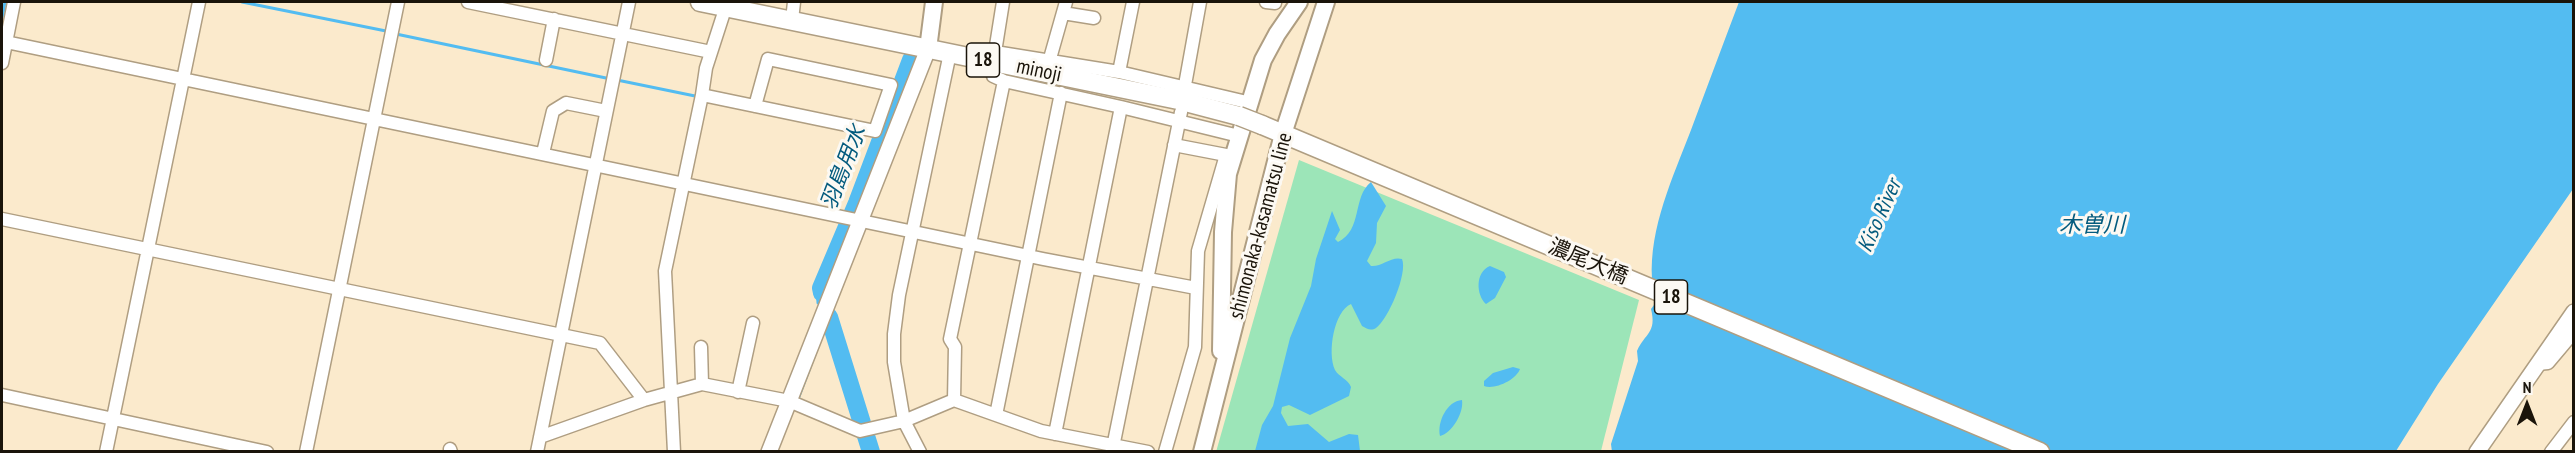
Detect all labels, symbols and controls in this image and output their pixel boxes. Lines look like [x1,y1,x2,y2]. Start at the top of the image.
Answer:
road number: 18 [966,43,1000,77]
street label: minoji [1014,54,1064,88]
water label: 羽島用水 [816,122,872,214]
street label: shimonaka-kasamatsu line [1224,130,1298,322]
water label: Kiso River [1852,176,1908,256]
water label: 木曽川 [2059,213,2125,239]
street label: 濃尾大橋 [1544,234,1632,290]
road number: 18 [1654,280,1688,314]
north arrow [2497,375,2557,435]
text: N [2523,377,2531,397]

